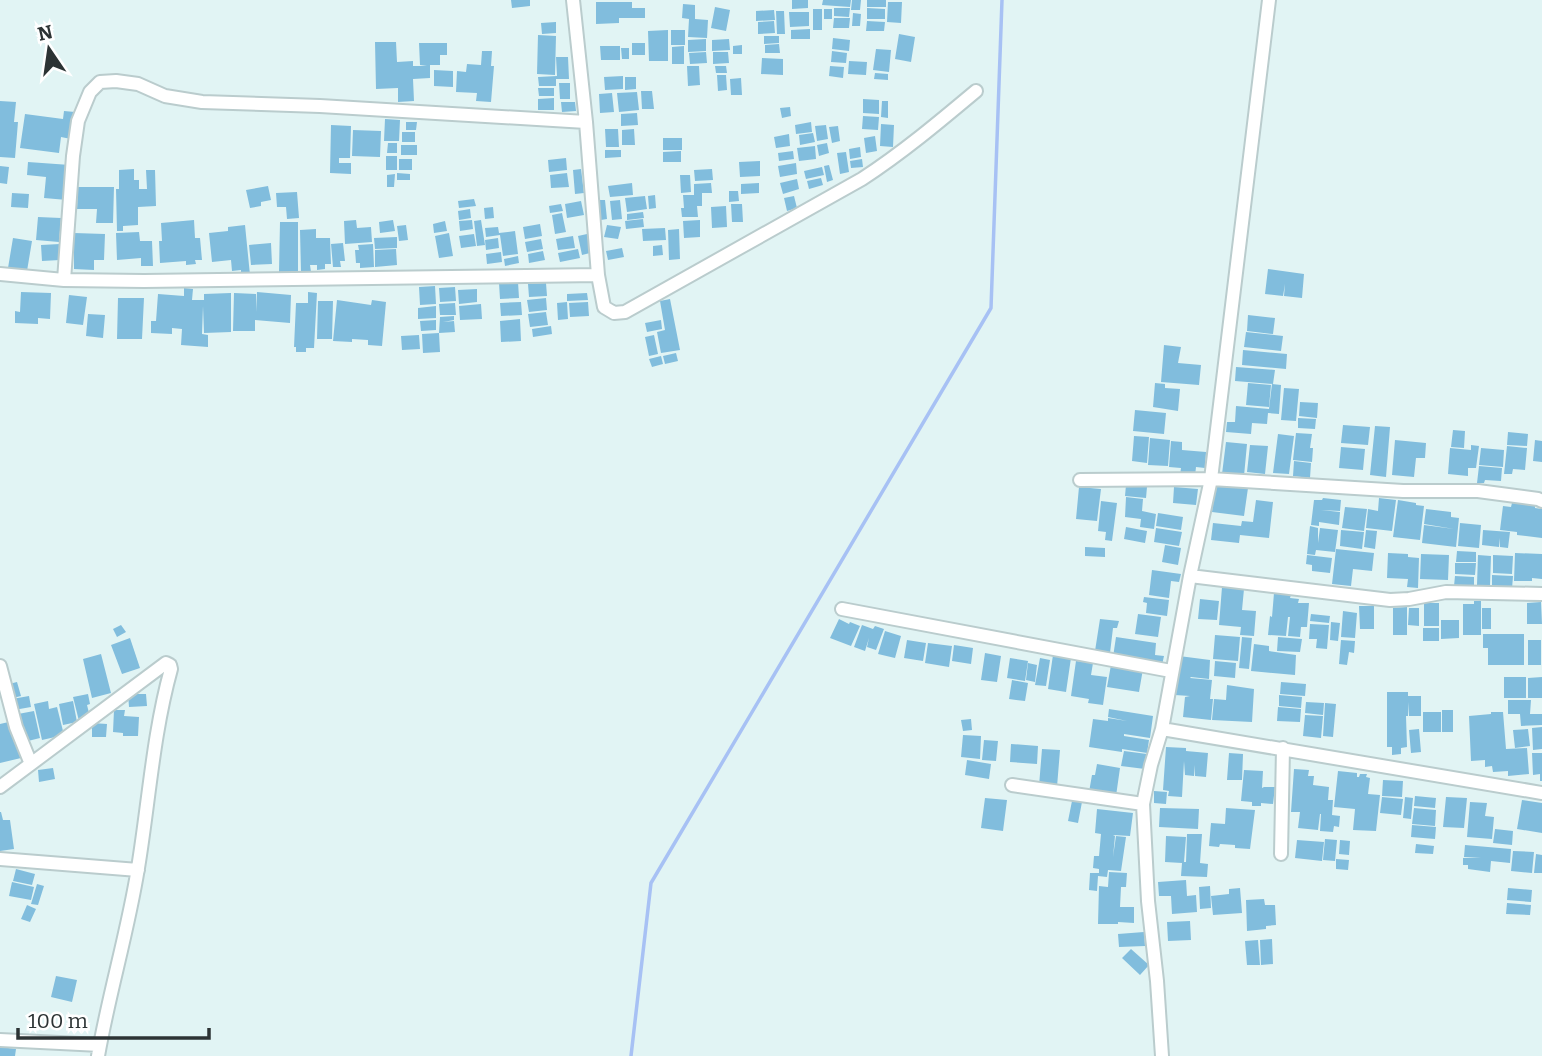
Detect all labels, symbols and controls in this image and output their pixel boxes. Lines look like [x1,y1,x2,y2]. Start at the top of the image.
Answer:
north arrow [14,14,84,84]
text: N [36,20,55,46]
scale bar [18,996,208,1040]
text: 100 m [28,1008,88,1034]

